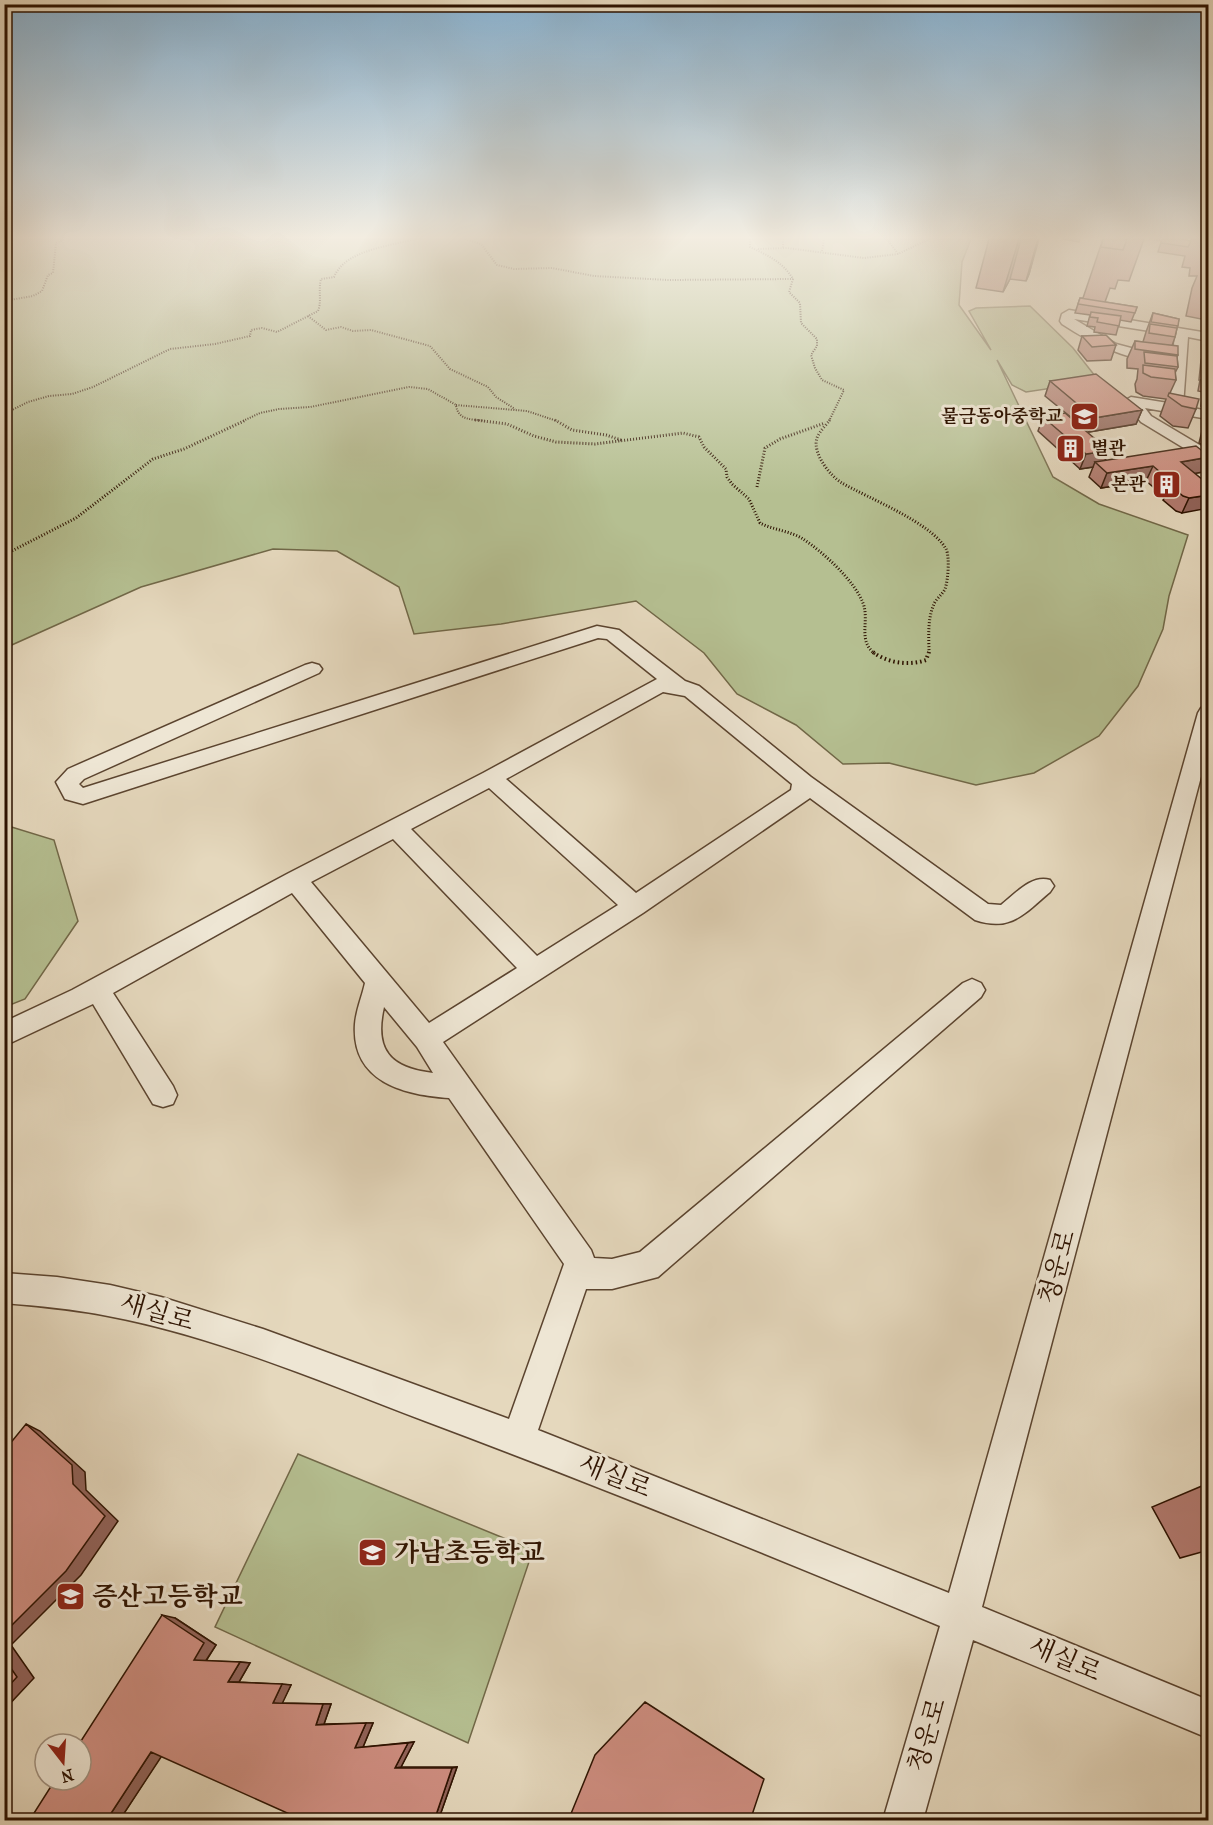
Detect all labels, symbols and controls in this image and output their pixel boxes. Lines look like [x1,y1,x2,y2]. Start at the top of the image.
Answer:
school or university icon: 물금동아중학교 [1068,400,1100,432]
place label: 물금동아중학교 [941,406,1064,427]
building icon: 별관 [1054,432,1086,464]
place label: 별관 [1091,438,1126,459]
building icon: 본관 [1151,468,1183,500]
place label: 본관 [1111,474,1147,495]
street label: 청운로 [1032,1227,1082,1307]
street label: 새실로 [117,1287,197,1337]
street label: 새실로 [574,1448,656,1504]
school or university icon: 가남초등학교 [357,1536,389,1568]
place label: 가남초등학교 [394,1537,545,1568]
school or university icon: 증산고등학교 [55,1580,87,1612]
place label: 증산고등학교 [92,1581,243,1612]
street label: 새실로 [1024,1630,1106,1688]
street label: 청운로 [902,1695,952,1775]
north arrow [33,1732,93,1792]
text: N [58,1765,76,1787]

